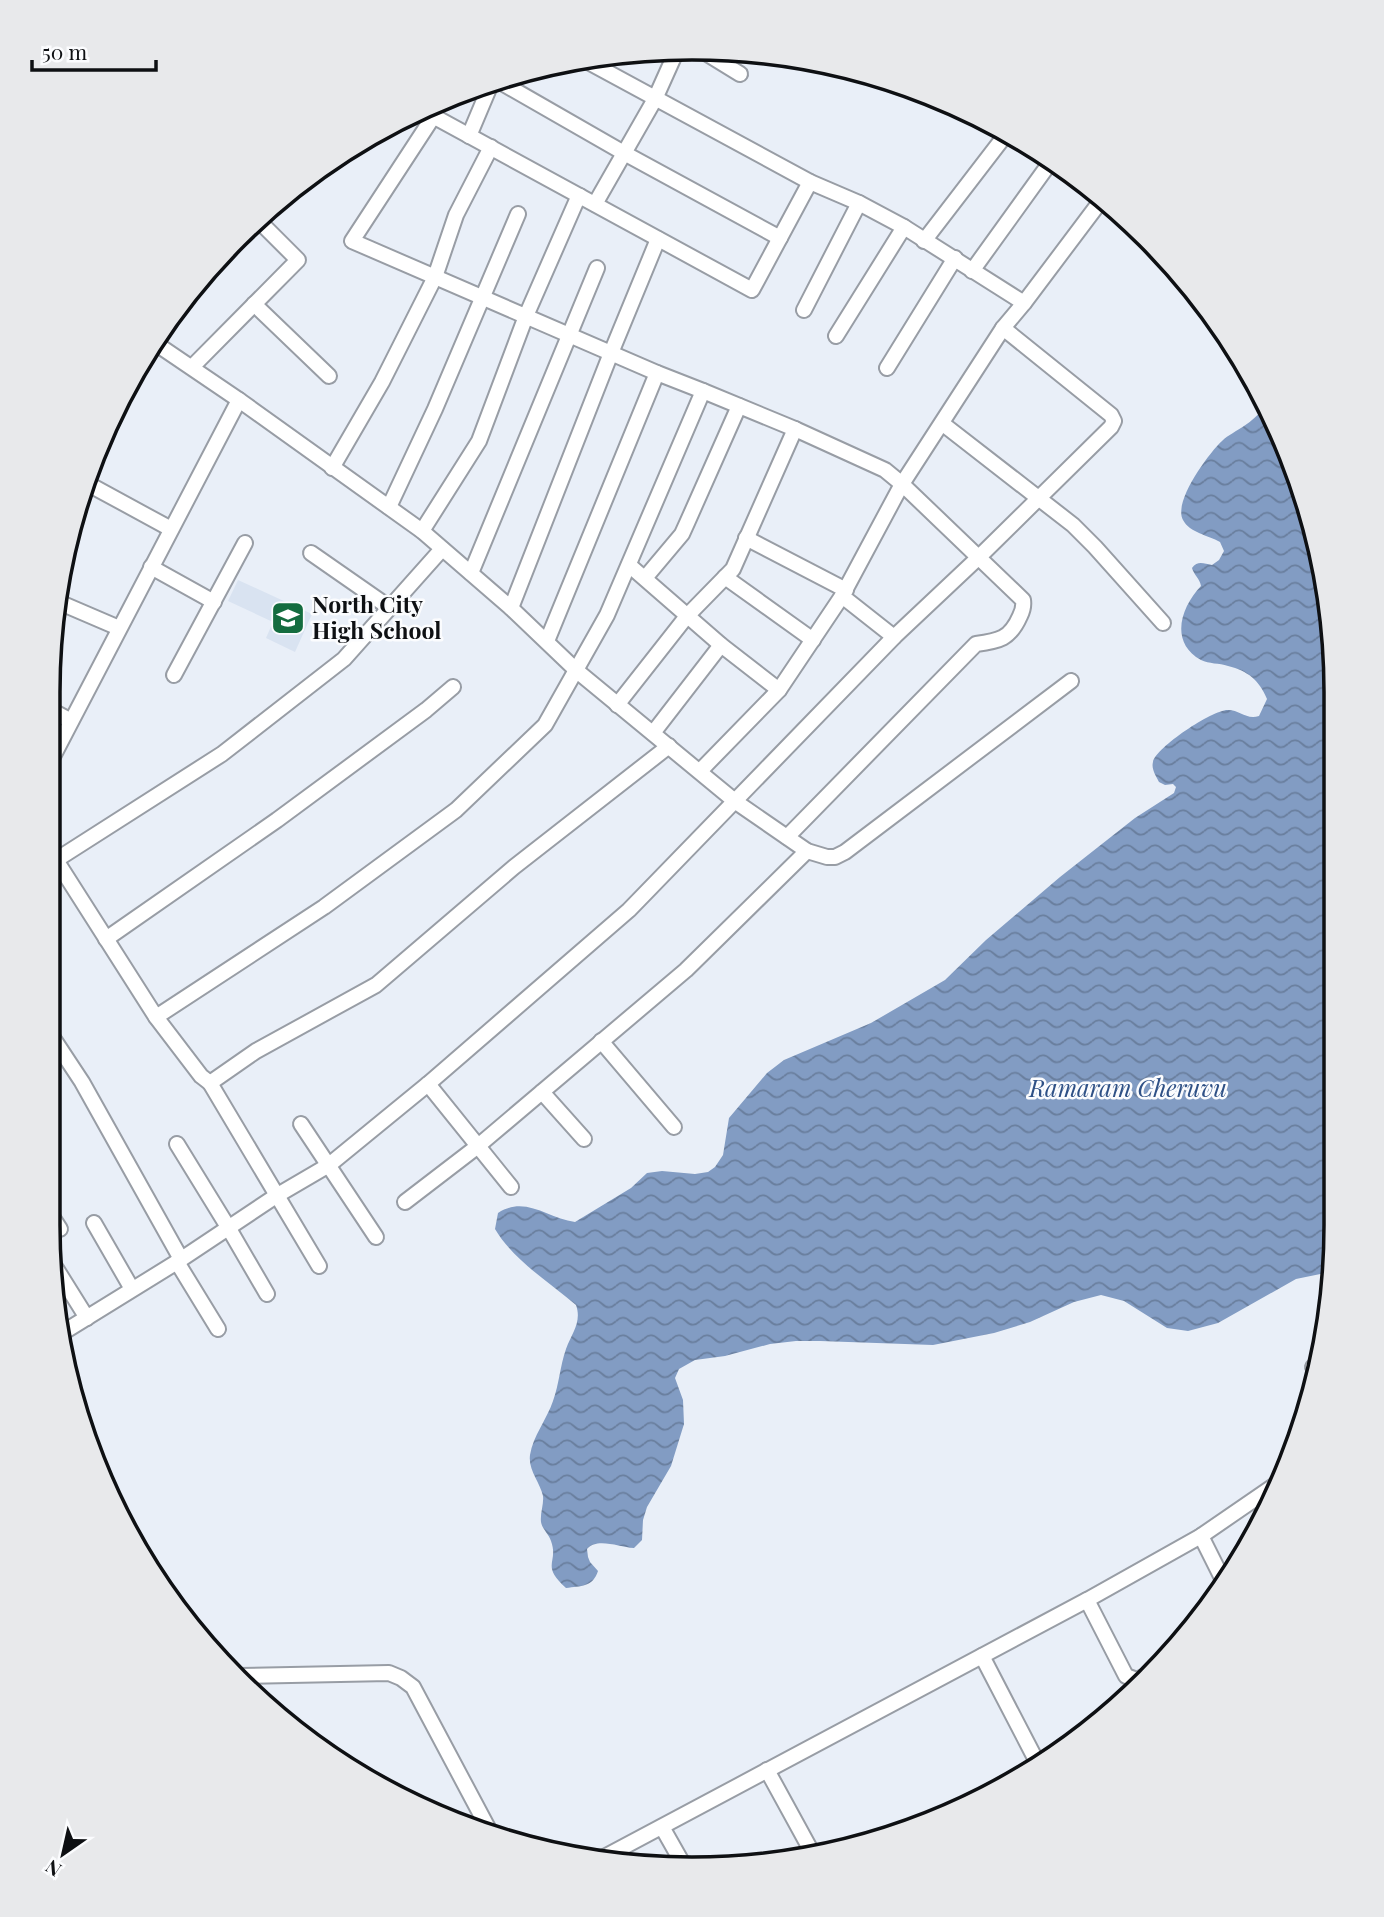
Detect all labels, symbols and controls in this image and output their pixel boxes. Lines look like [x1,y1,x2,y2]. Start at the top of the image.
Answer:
scale bar [32,28,156,72]
text: 50 m [42,37,88,65]
place label: North City High School [312,588,441,645]
school or university icon: North City High School [269,599,307,637]
water label: Ramaram Cheruvu [1028,1071,1227,1103]
north arrow [28,1819,98,1889]
text: N [40,1854,66,1884]

